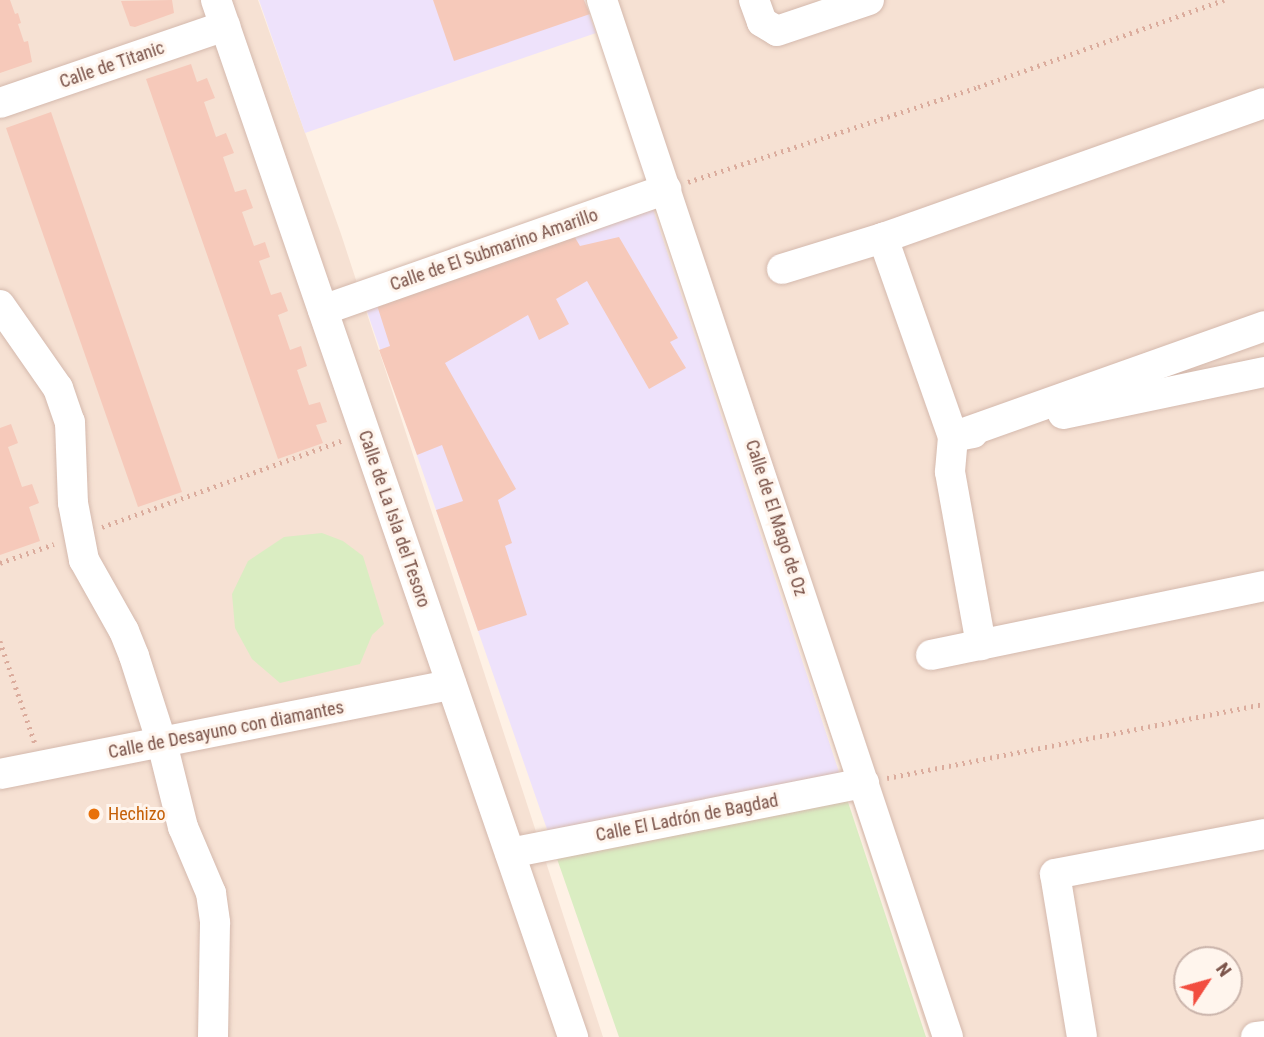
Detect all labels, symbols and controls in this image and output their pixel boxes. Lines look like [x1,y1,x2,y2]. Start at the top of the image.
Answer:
street label: Calle de Titanic [57,37,167,93]
street label: Calle de El Submarino Amarillo [387,204,601,296]
street label: Calle de La Isla del Tesoro [353,427,435,611]
street label: Calle de El Mago de Oz [741,437,811,599]
street label: Calle de Desayuno con diamantes [106,697,346,763]
street label: Calle El Ladrón de Bagdad [594,790,780,846]
place label: Hechizo [108,803,166,825]
marker: Hechizo [86,806,102,822]
north arrow [1173,946,1243,1016]
text: N [1211,958,1236,981]

